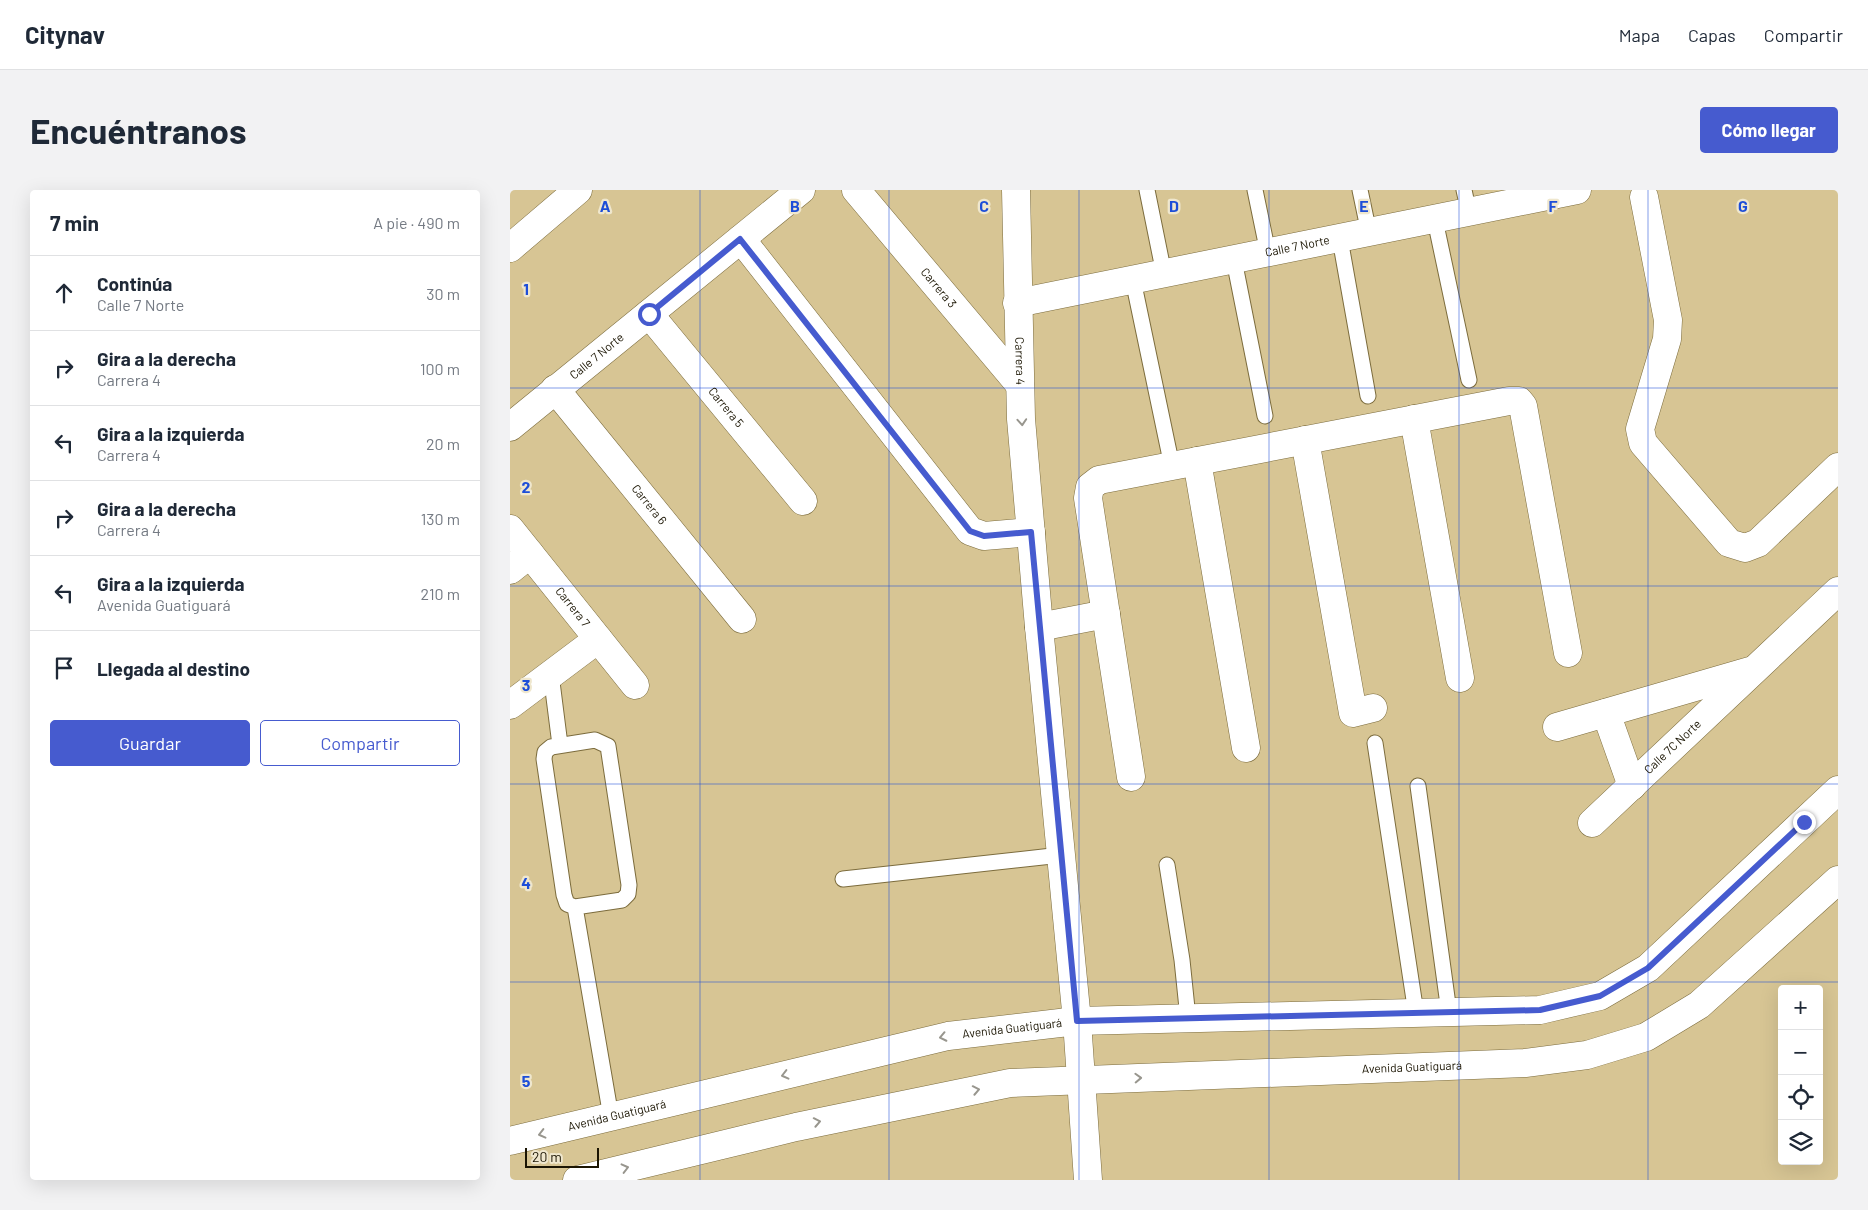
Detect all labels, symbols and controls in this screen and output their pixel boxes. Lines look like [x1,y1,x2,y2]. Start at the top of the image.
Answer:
text: Citynav [25,20,105,49]
text: Mapa [1619,24,1660,46]
text: Capas [1688,24,1736,46]
text: Compartir [1764,24,1843,46]
button: Cómo llegar [1700,107,1838,153]
text: Encuéntranos [30,109,247,151]
text: A [600,196,611,215]
text: B [790,196,800,215]
text: C [979,196,989,215]
text: D [1169,196,1179,215]
text: E [1359,196,1369,215]
text: F [1549,196,1558,215]
text: G [1738,196,1748,215]
text: 7 min [50,210,99,235]
text: A pie · 490 m [373,213,460,232]
street label: Calle 7 Norte [1264,232,1331,259]
street label: Carrera 3 [918,265,960,310]
text: Continúa [97,272,172,295]
icon: ahead [50,279,78,307]
text: 1 [523,279,529,298]
text: 30 m [426,284,460,303]
text: Calle 7 Norte [97,295,184,314]
route start [638,303,661,326]
street label: Calle 7 Norte [566,329,626,382]
street label: Carrera 4 [1013,337,1028,385]
text: Gira a la derecha [97,347,236,370]
icon: right [50,354,78,382]
text: 100 m [420,359,460,378]
text: Carrera 4 [97,370,161,389]
street label: Carrera 5 [706,384,747,430]
one-way arrow [1016,418,1027,426]
text: Gira a la izquierda [97,422,245,445]
icon: left [50,429,78,457]
text: 20 m [426,434,460,453]
text: Carrera 4 [97,445,161,464]
text: 2 [522,477,531,496]
street label: Carrera 6 [629,481,670,527]
text: Gira a la derecha [97,497,236,520]
icon: right [50,504,78,532]
text: 130 m [421,509,460,528]
text: Carrera 4 [97,520,161,539]
text: Gira a la izquierda [97,572,245,595]
icon: left [50,579,78,607]
text: 210 m [421,584,460,603]
street label: Carrera 7 [553,584,594,629]
text: Avenida Guatiguará [97,595,231,614]
icon: arrive [50,654,78,682]
text: Llegada al destino [97,657,250,680]
text: 3 [522,675,530,694]
street label: Calle 7C Norte [1641,716,1703,776]
button: Guardar [50,720,250,766]
button: Compartir [260,720,460,766]
route end [1793,811,1816,834]
text: 4 [521,873,531,892]
map controls [1778,985,1823,1165]
button: + [1778,985,1823,1030]
street label: Avenida Guatiguará [961,1015,1063,1040]
button: − [1778,1030,1823,1075]
one-way arrow [938,1032,947,1042]
street label: Avenida Guatiguará [1361,1057,1462,1075]
one-way arrow [780,1069,789,1080]
text: 5 [522,1071,531,1090]
one-way arrow [1134,1072,1142,1083]
button: locate [1778,1075,1823,1120]
one-way arrow [972,1085,981,1096]
street label: Avenida Guatiguará [566,1096,667,1133]
one-way arrow [812,1118,821,1128]
button: layers [1778,1120,1823,1165]
one-way arrow [537,1128,546,1139]
scale bar [525,1145,599,1168]
text: 20 m [532,1148,562,1165]
one-way arrow [620,1163,629,1174]

